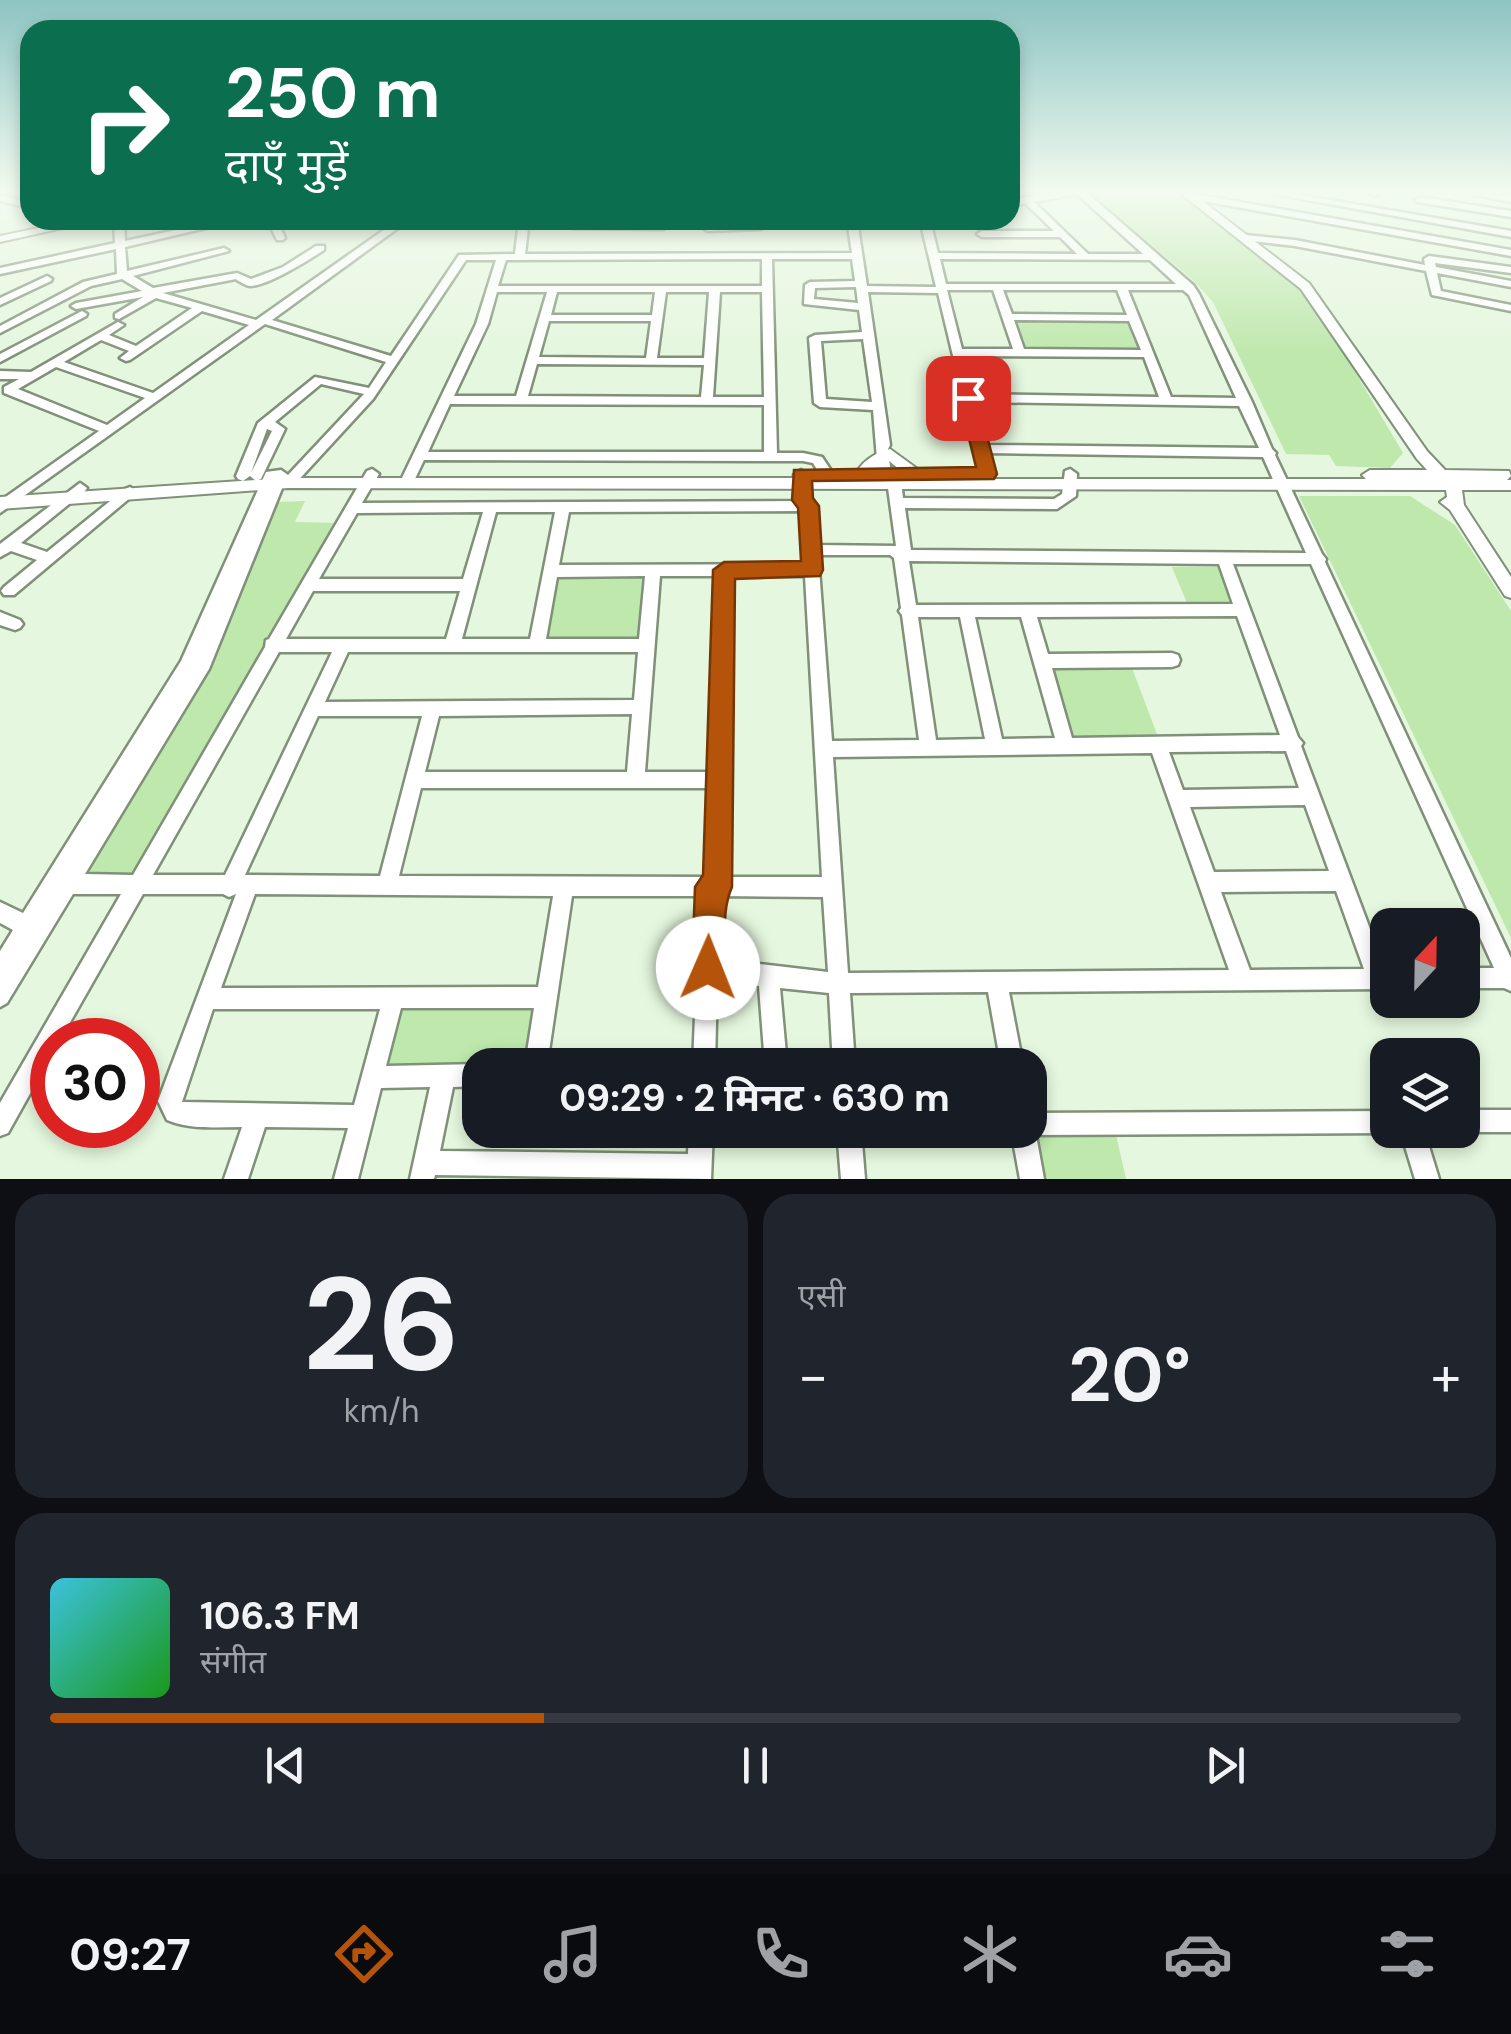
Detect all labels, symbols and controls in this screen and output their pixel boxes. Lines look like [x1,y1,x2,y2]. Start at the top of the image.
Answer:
text: 250 m [225,48,441,139]
icon: right [60,60,190,190]
text: दाएँ मुड़ें [225,136,348,195]
pin [926,356,1011,441]
icon: arrive [941,371,996,426]
north arrow [1370,908,1480,1018]
map controls [1370,908,1480,1148]
position arrow [656,916,760,1020]
speed limit sign: 30 [30,1018,160,1148]
button: layers [1370,1038,1480,1148]
text: 09:29 · 2 मिनट · 630 m [559,1073,950,1123]
text: 26 [303,1240,460,1409]
text: एसी [798,1275,846,1317]
text: 20° [1068,1327,1191,1424]
text: − [798,1340,828,1412]
text: + [1431,1340,1461,1412]
text: km/h [344,1390,419,1432]
text: 106.3 FM [200,1591,360,1641]
text: संगीत [200,1641,266,1683]
icon: previous [258,1738,313,1793]
icon: pause [728,1738,783,1793]
icon: next [1198,1738,1253,1793]
icon: directions [329,1919,399,1989]
icon: music [538,1919,608,1989]
icon: phone [746,1919,816,1989]
icon: climate [955,1919,1025,1989]
icon: car [1163,1919,1233,1989]
icon: filters [1372,1919,1442,1989]
text: 09:27 [69,1925,191,1984]

